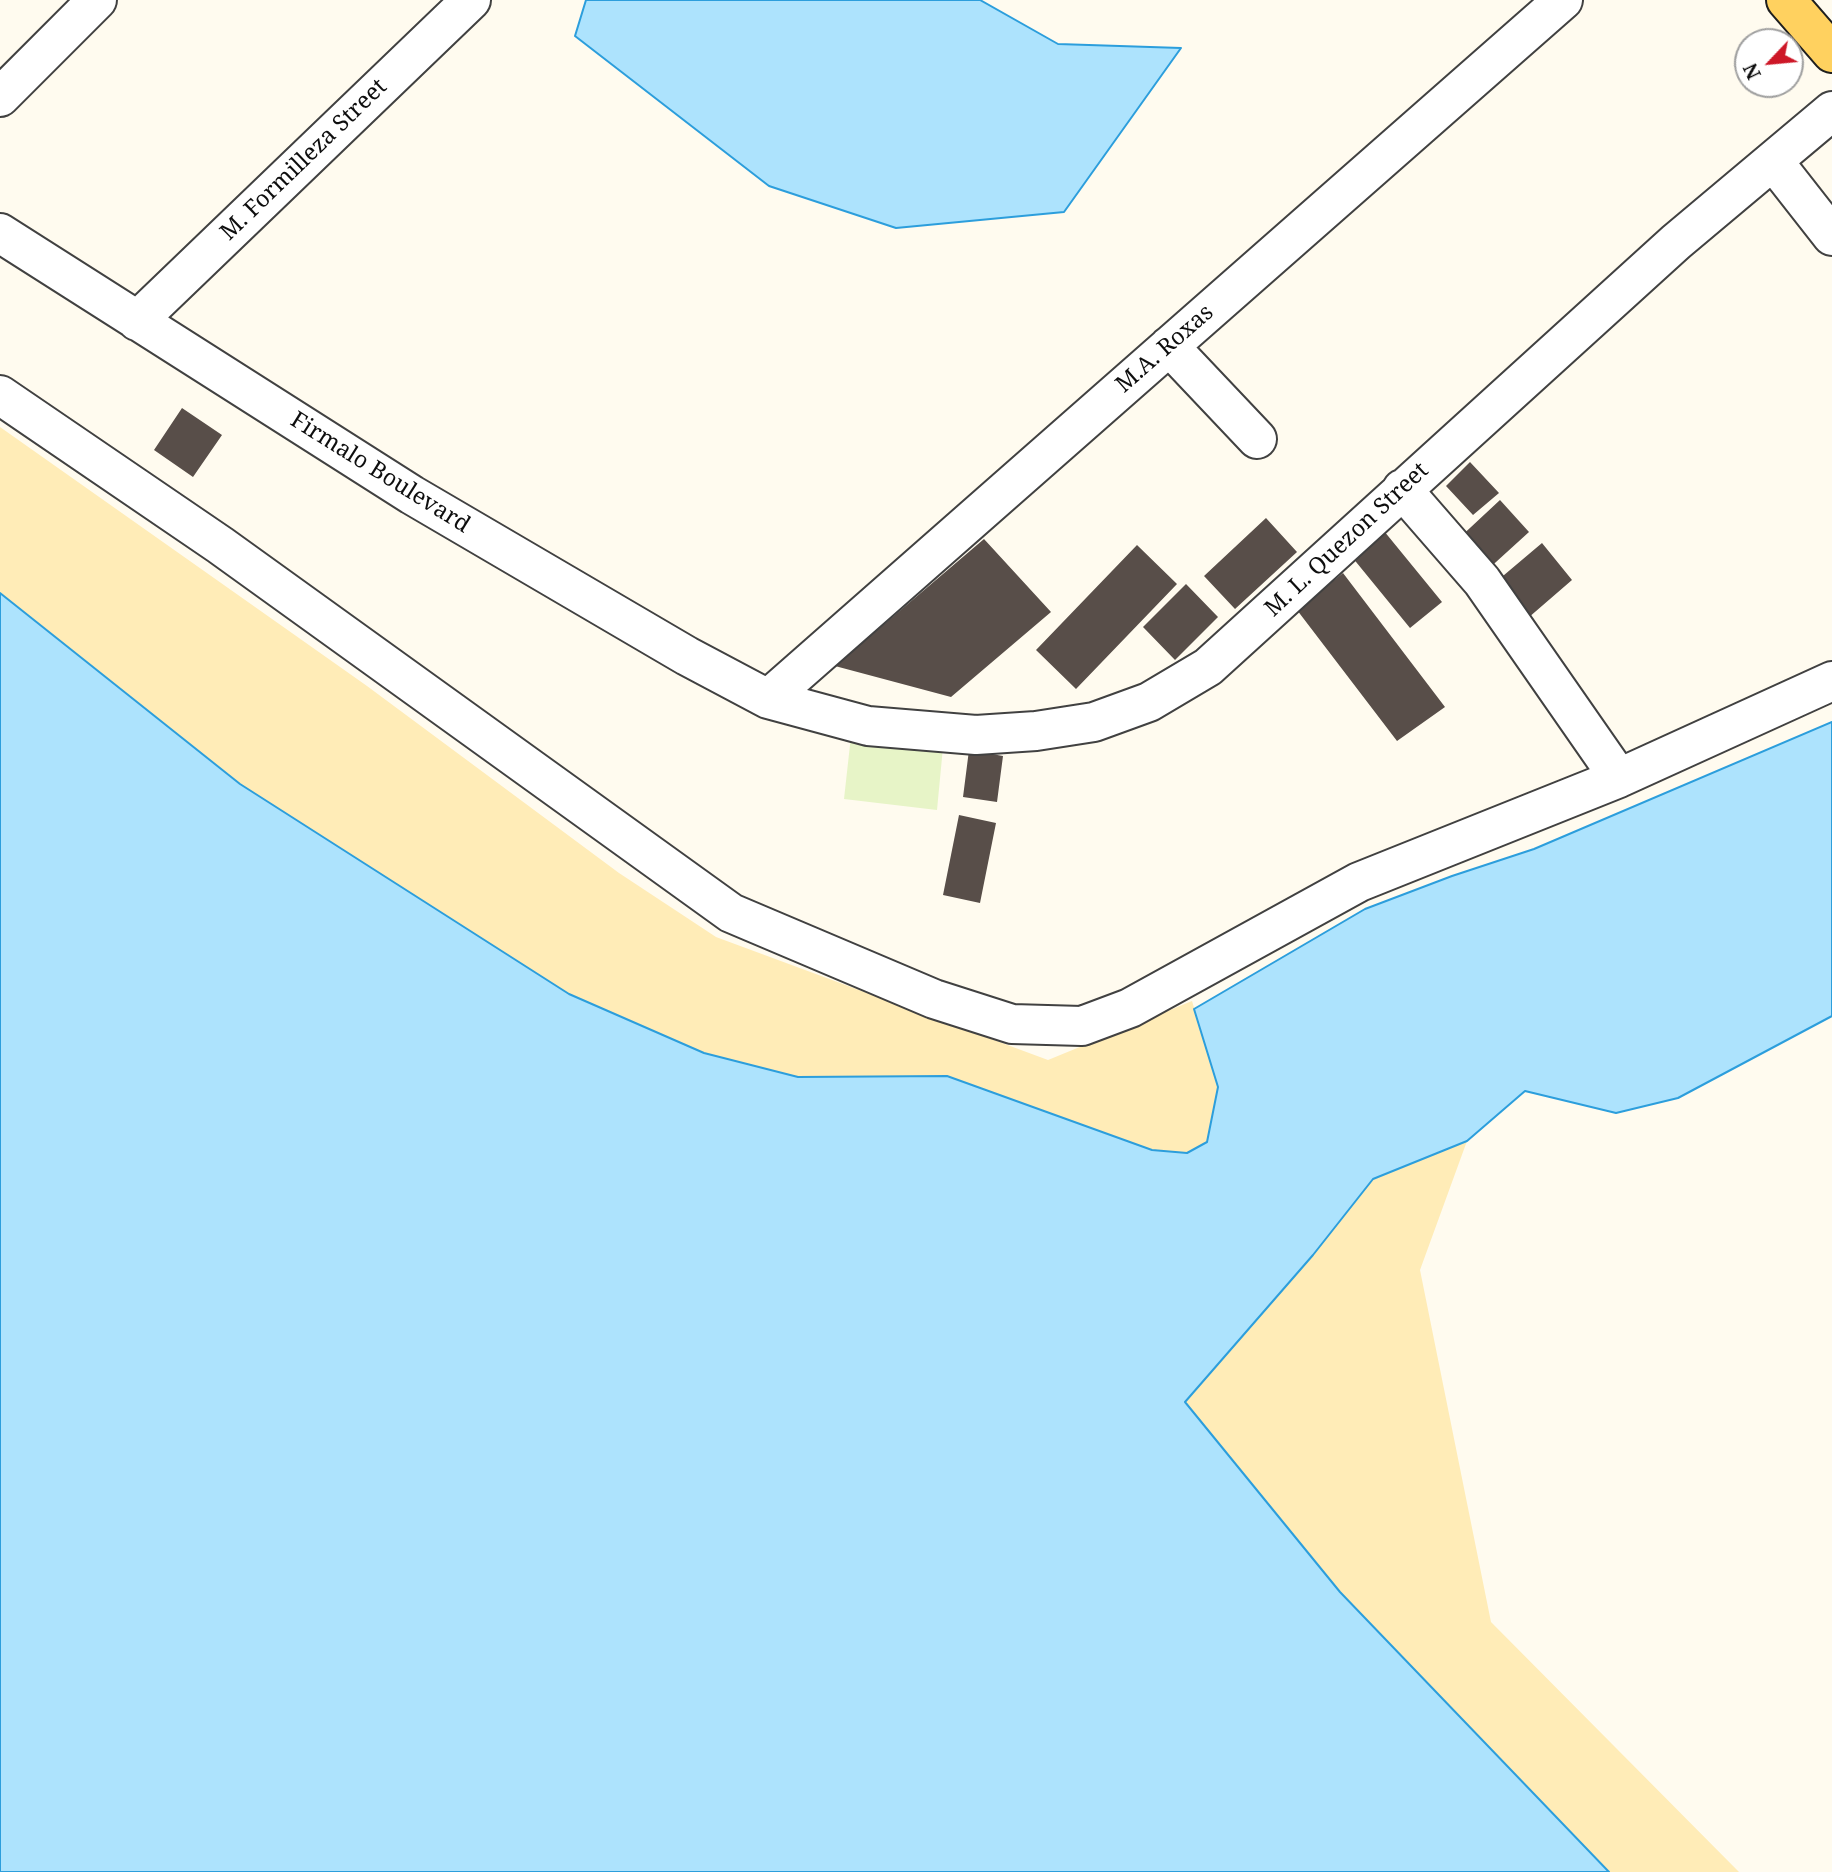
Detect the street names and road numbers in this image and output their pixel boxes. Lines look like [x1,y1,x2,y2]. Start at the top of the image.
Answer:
street label: M. Formilleza Street [215,73,393,247]
street label: M.A. Roxas [1111,299,1219,399]
street label: Firmalo Boulevard [285,407,475,539]
street label: M. L. Quezon Street [1260,457,1434,623]

